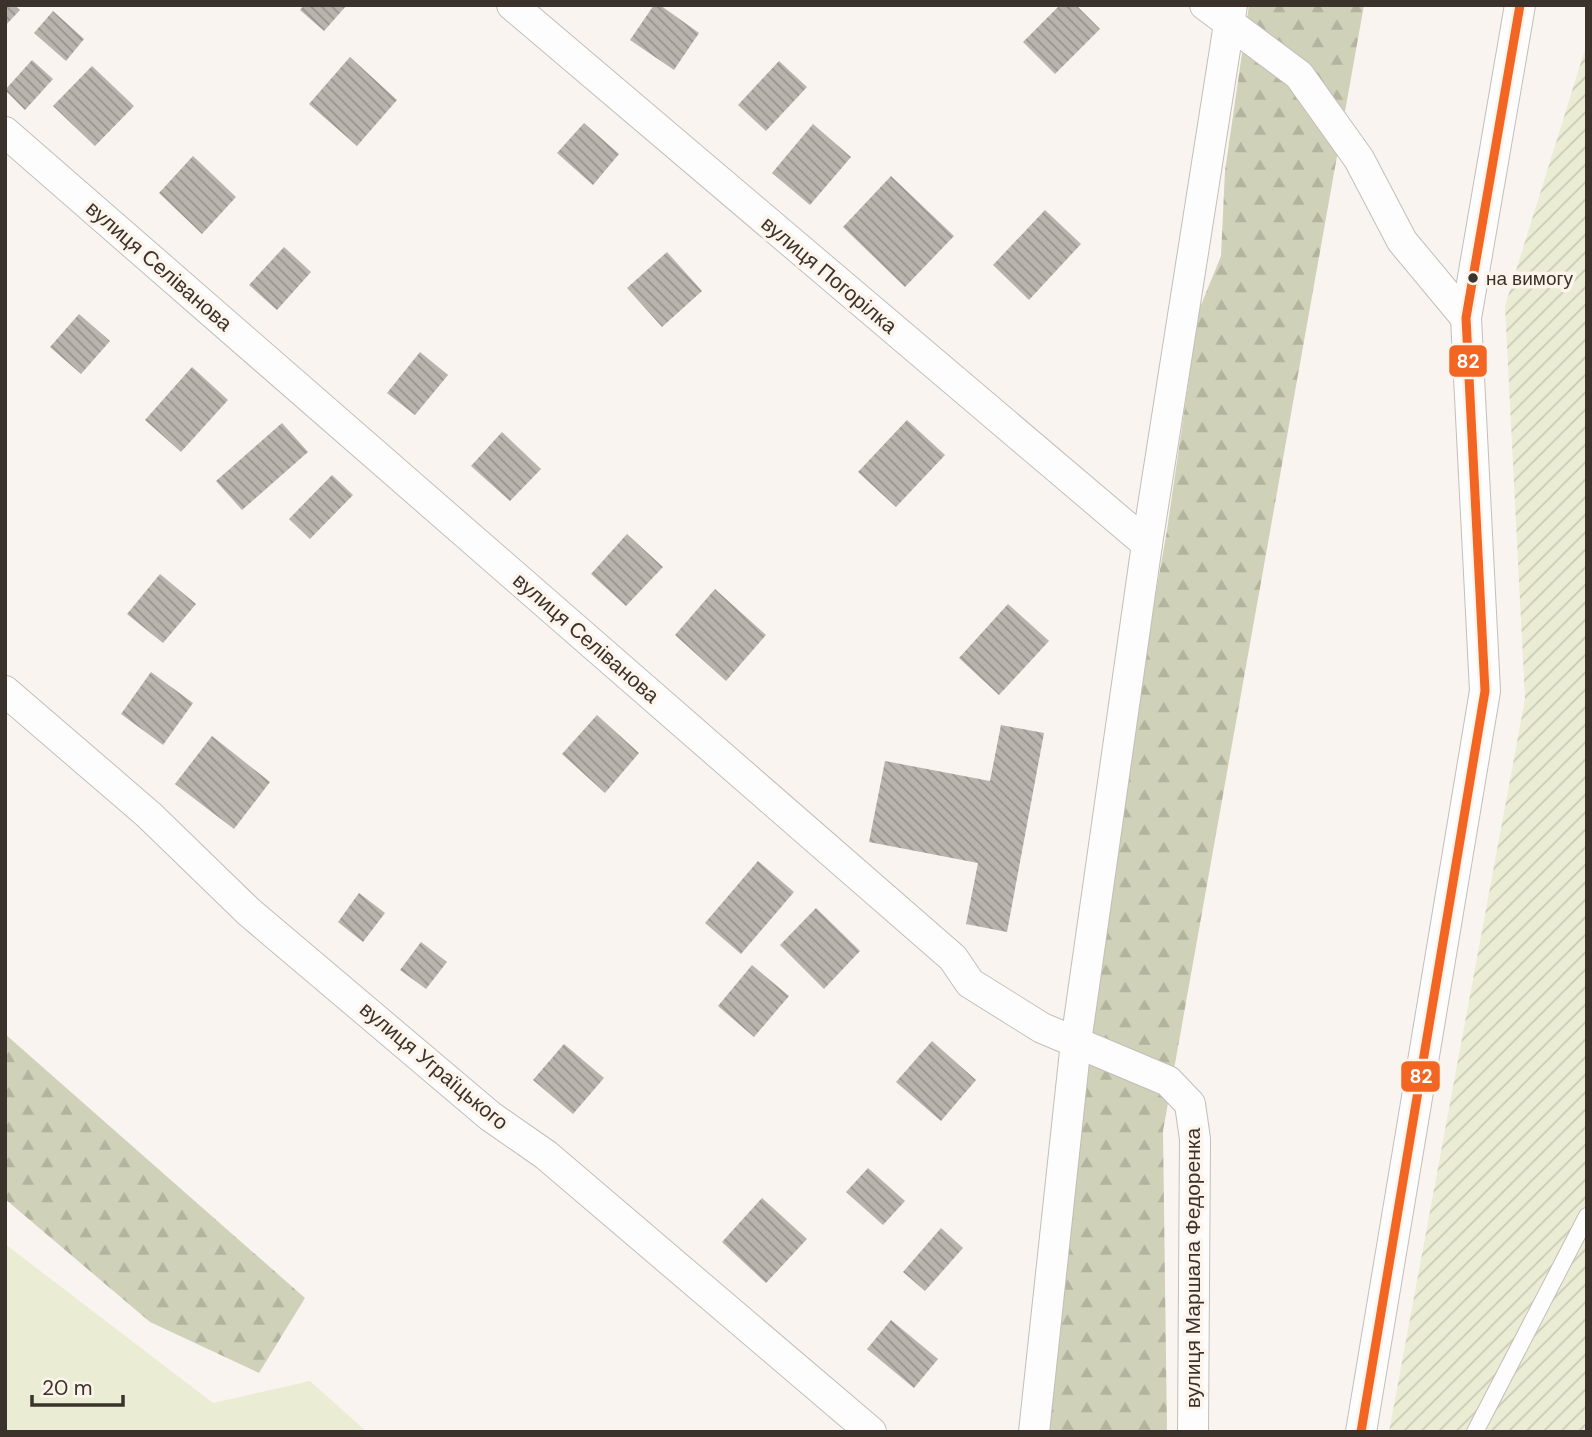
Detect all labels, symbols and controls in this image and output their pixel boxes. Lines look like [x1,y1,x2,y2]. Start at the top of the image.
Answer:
street label: вулиця Селіванова [80,195,238,338]
street label: вулиця Погорілка [755,210,903,340]
place label: на вимогу [1486,266,1573,291]
marker: на вимогу [1466,271,1480,285]
line badge: 82 [1448,344,1488,378]
text: 82 [1457,349,1479,374]
street label: вулиця Селіванова [507,567,665,710]
street label: вулиця Уграїцького [354,996,514,1136]
line badge: 82 [1400,1060,1441,1093]
text: 82 [1410,1064,1432,1089]
street label: вулиця Маршала Федоренка [1179,1128,1207,1408]
scale bar [32,1364,122,1408]
text: 20 m [42,1374,93,1402]

